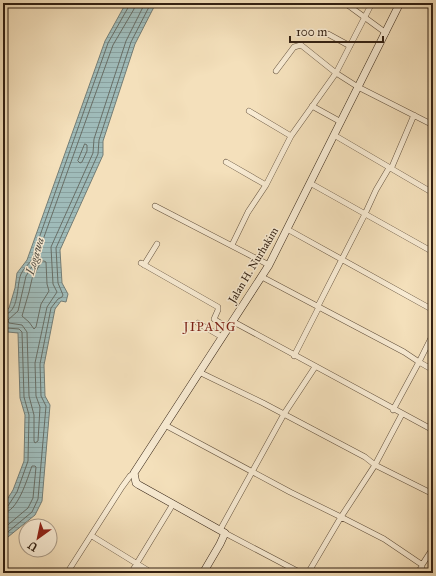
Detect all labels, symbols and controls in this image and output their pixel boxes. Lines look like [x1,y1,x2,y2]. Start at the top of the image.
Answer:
scale bar [290,18,383,44]
text: 100 m [296,25,327,39]
street label: Jalan H. Nurhakim [225,224,282,307]
water label: Logawa [23,235,47,277]
district label: JIPANG [181,319,237,335]
north arrow [18,518,58,558]
text: U [25,538,40,554]

